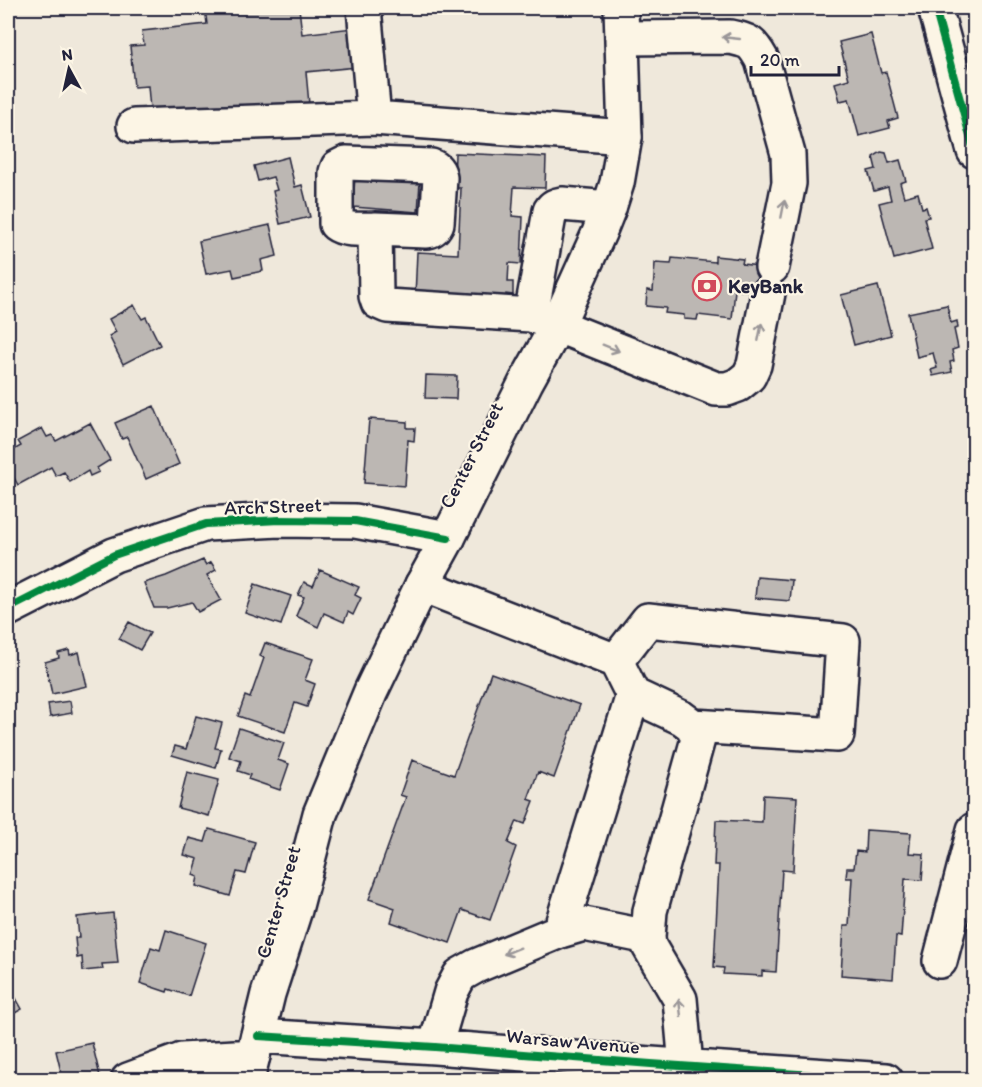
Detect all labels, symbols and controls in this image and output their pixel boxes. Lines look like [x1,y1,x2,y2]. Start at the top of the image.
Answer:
one-way arrow [721,32,741,43]
north arrow [39,39,99,99]
scale bar [751,39,840,77]
text: N [60,44,74,65]
text: 20 m [760,49,800,71]
one-way arrow [778,200,789,220]
bank icon: KeyBank [691,270,723,302]
place label: KeyBank [728,274,804,299]
one-way arrow [755,323,766,343]
one-way arrow [602,343,620,354]
street label: Center Street [434,398,508,512]
street label: Arch Street [224,492,322,520]
street label: Center Street [250,843,306,961]
one-way arrow [503,946,521,957]
one-way arrow [674,998,685,1018]
street label: Warsaw Avenue [505,1023,641,1059]

